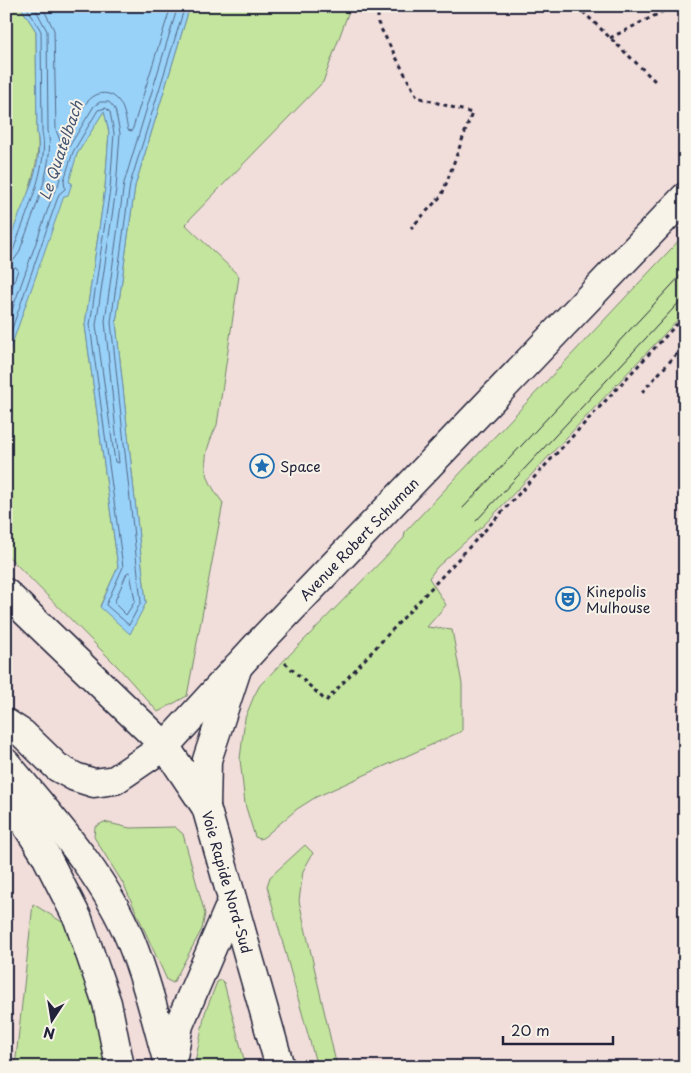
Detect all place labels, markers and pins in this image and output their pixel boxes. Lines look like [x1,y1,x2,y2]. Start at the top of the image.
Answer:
place icon: Space [249,453,275,479]
place label: Space [280,456,321,477]
place label: Kinepolis Mulhouse [586,581,651,618]
theatre icon: Kinepolis Mulhouse [555,586,581,612]

